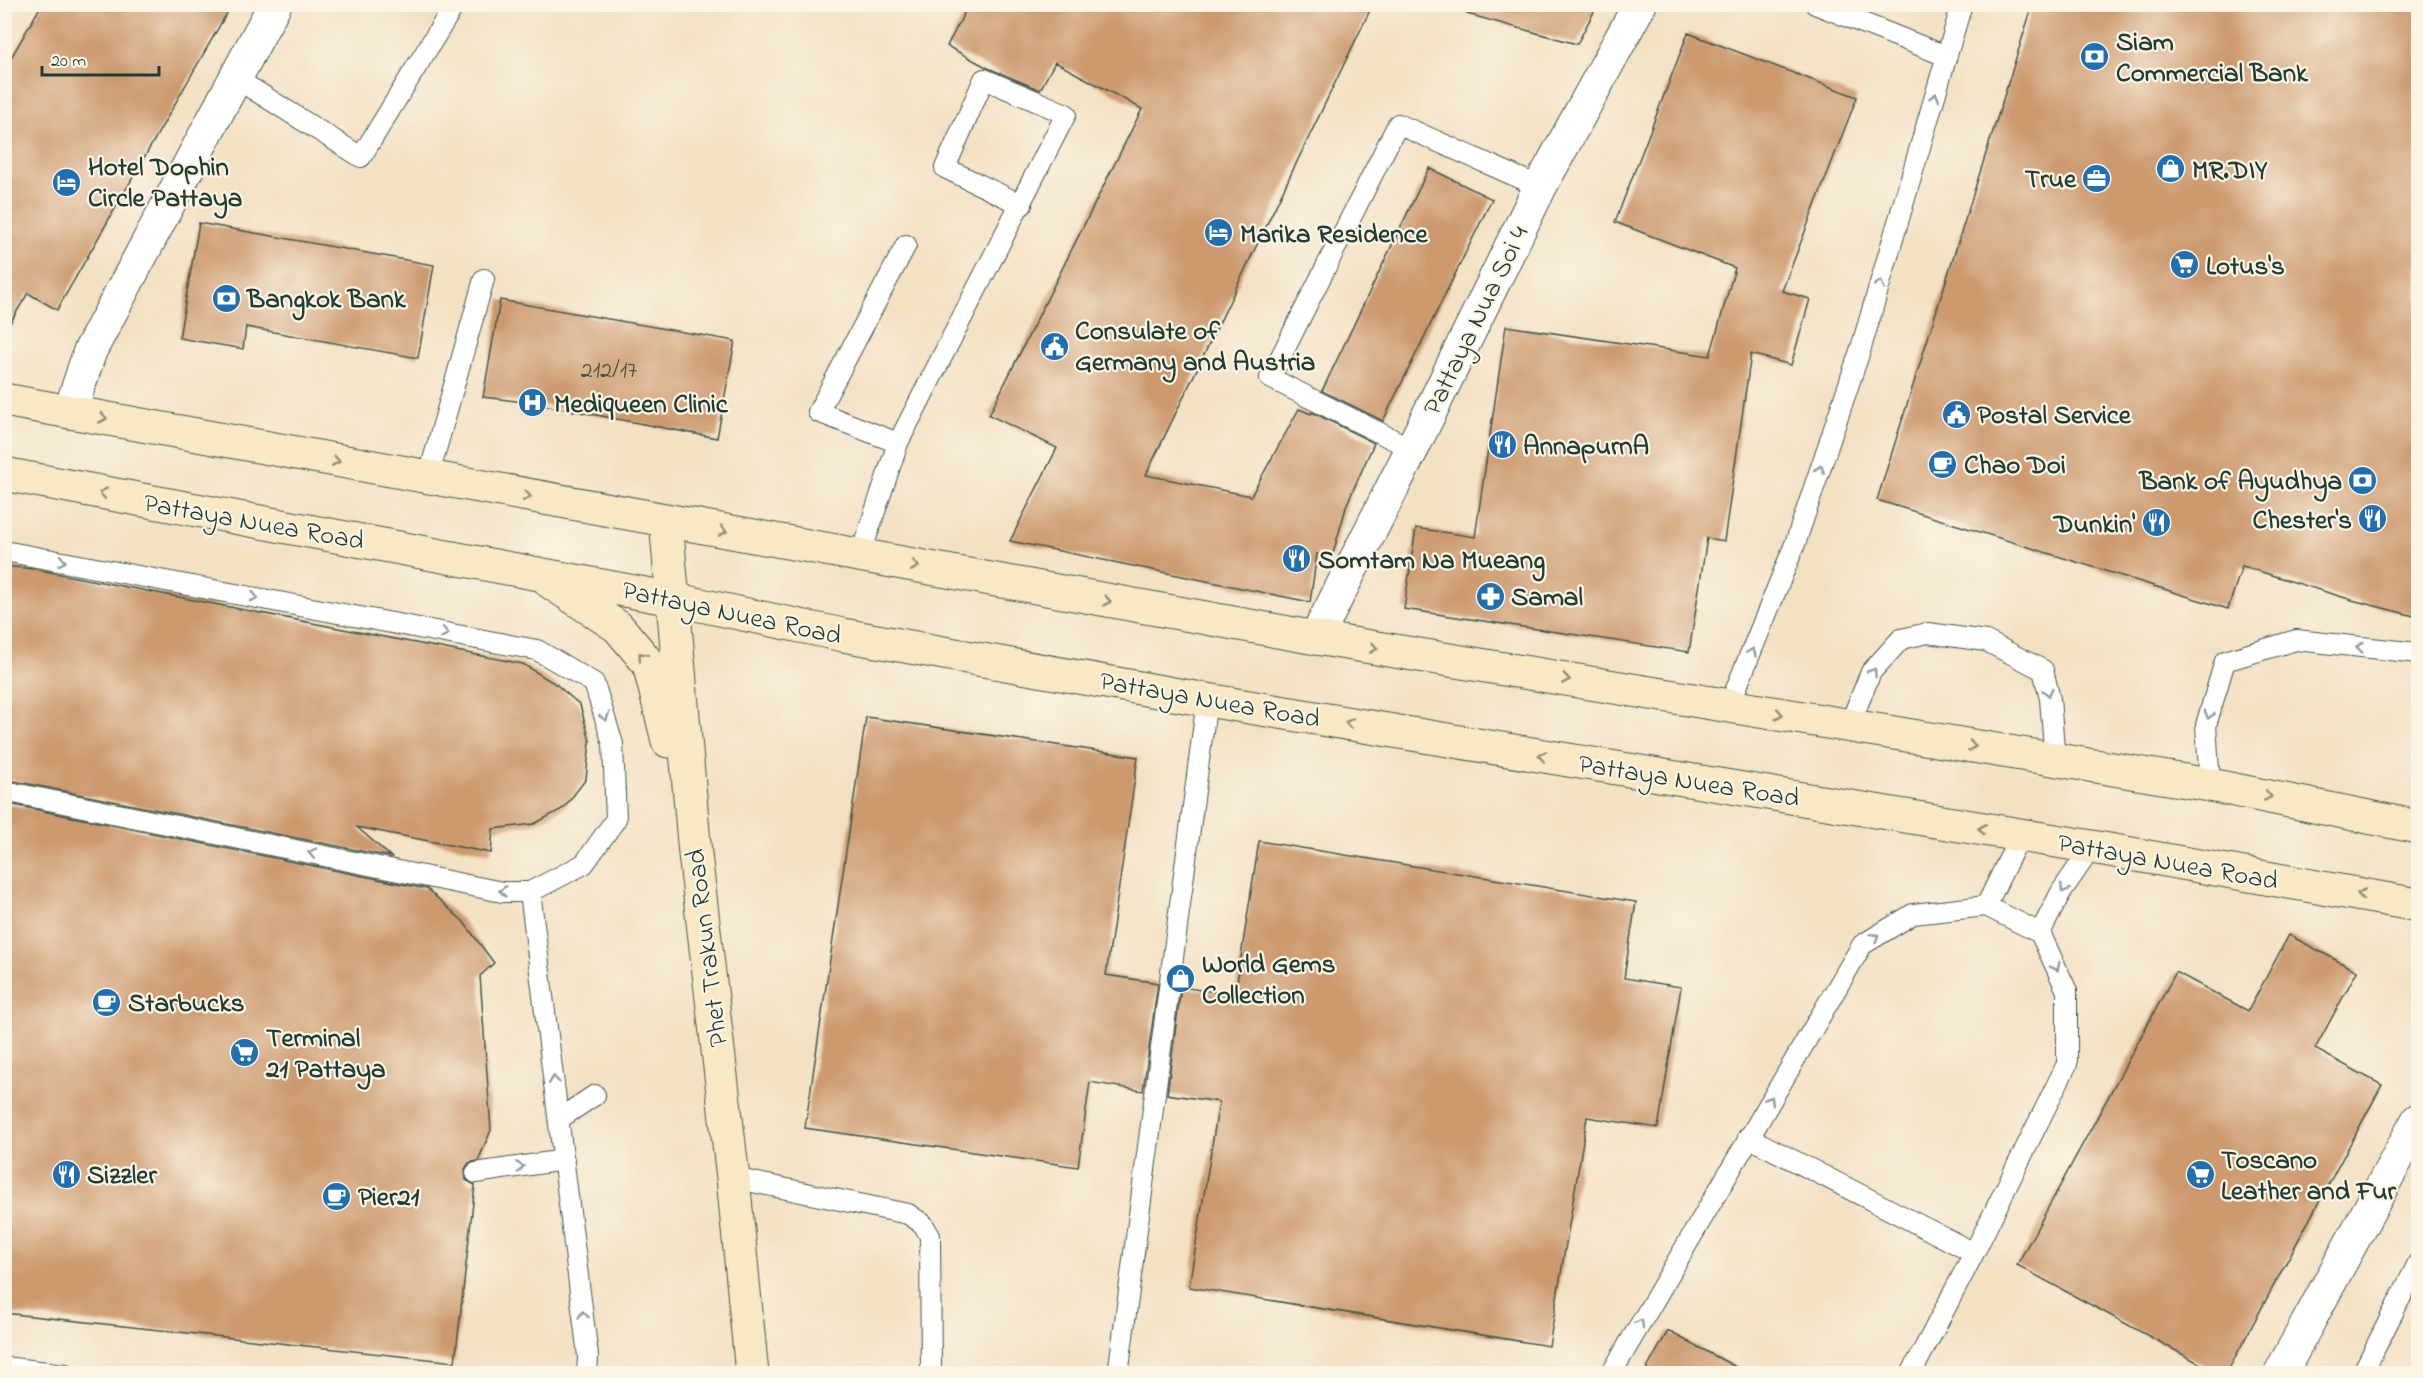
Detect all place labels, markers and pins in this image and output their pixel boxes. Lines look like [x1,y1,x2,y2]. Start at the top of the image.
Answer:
place label: Siam Commercial Bank [2116,24,2309,94]
bank icon: Siam Commercial Bank [2079,41,2111,73]
place label: Hotel Dophin Circle Pattaya [88,149,242,219]
place label: MR.DIY [2192,152,2268,191]
shop icon: MR.DIY [2155,153,2187,185]
place label: True [2025,161,2077,200]
office icon: True [2081,162,2113,194]
hotel icon: Hotel Dophin Circle Pattaya [51,166,83,198]
place label: Marika Residence [1240,216,1429,255]
hotel icon: Marika Residence [1203,217,1235,249]
place label: Lotus's [2206,248,2285,287]
supermarket icon: Lotus's [2169,249,2201,281]
place label: Bangkok Bank [245,281,407,321]
bank icon: Bangkok Bank [210,282,242,314]
place label: Consulate of Germany and Austria [1075,313,1315,383]
public building icon: Consulate of Germany and Austria [1038,330,1070,362]
place label: Mediqueen Clinic [554,386,729,425]
hospital icon: Mediqueen Clinic [517,387,549,419]
place label: Postal Service [1977,397,2132,436]
public building icon: Postal Service [1940,398,1972,430]
place label: AnnapurnA [1523,428,1649,467]
restaurant icon: AnnapurnA [1486,429,1518,461]
place label: Chao Doi [1964,447,2066,486]
cafe icon: Chao Doi [1927,448,1959,480]
place label: Bank of Ayudhya [2137,463,2342,502]
bank icon: Bank of Ayudhya [2347,464,2379,496]
place label: Chester's [2252,502,2352,541]
restaurant icon: Chester's [2357,503,2389,535]
place label: Dunkin' [2052,506,2135,545]
restaurant icon: Dunkin' [2140,507,2172,539]
place label: Somtam Na Mueang [1318,542,1545,582]
restaurant icon: Somtam Na Mueang [1281,543,1313,575]
place label: Samal [1511,579,1583,618]
pharmacy icon: Samal [1474,580,1506,612]
place label: World Gems Collection [1202,946,1336,1016]
shop icon: World Gems Collection [1165,963,1197,995]
place label: Starbucks [128,985,245,1024]
cafe icon: Starbucks [91,986,123,1018]
place label: Terminal 21 Pattaya [265,1020,386,1090]
supermarket icon: Terminal 21 Pattaya [229,1037,261,1069]
place label: Toscano Leather and Fur [2221,1142,2397,1212]
place label: Sizzler [87,1157,157,1196]
restaurant icon: Sizzler [50,1158,82,1190]
supermarket icon: Toscano Leather and Fur [2184,1159,2216,1191]
place label: Pier21 [358,1179,420,1218]
cafe icon: Pier21 [321,1180,353,1212]

